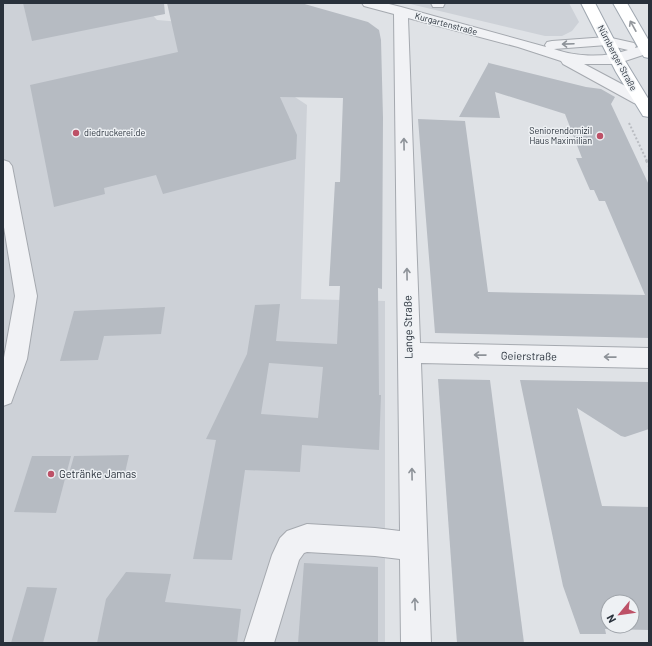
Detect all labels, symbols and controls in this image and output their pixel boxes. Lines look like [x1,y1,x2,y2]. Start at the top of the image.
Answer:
street label: Kurgartenstraße [414,10,479,37]
one-way arrow [628,20,636,32]
street label: Nürnberger Straße [596,23,639,93]
one-way arrow [562,41,575,48]
place label: Seniorendomizil Haus Maximilian [529,125,592,146]
place label: diedruckerei.de [84,127,145,138]
marker: diedruckerei.de [71,128,81,138]
marker: Seniorendomizil Haus Maximilian [595,131,605,141]
one-way arrow [400,138,408,151]
one-way arrow [403,268,411,281]
street label: Lange Straße [400,295,415,359]
street label: Geierstraße [501,349,557,362]
one-way arrow [474,351,487,359]
one-way arrow [604,354,617,361]
place label: Getränke Jamas [59,467,136,480]
one-way arrow [408,468,415,481]
marker: Getränke Jamas [46,469,56,479]
north arrow [600,594,640,634]
one-way arrow [411,598,419,611]
text: N [603,613,618,625]

